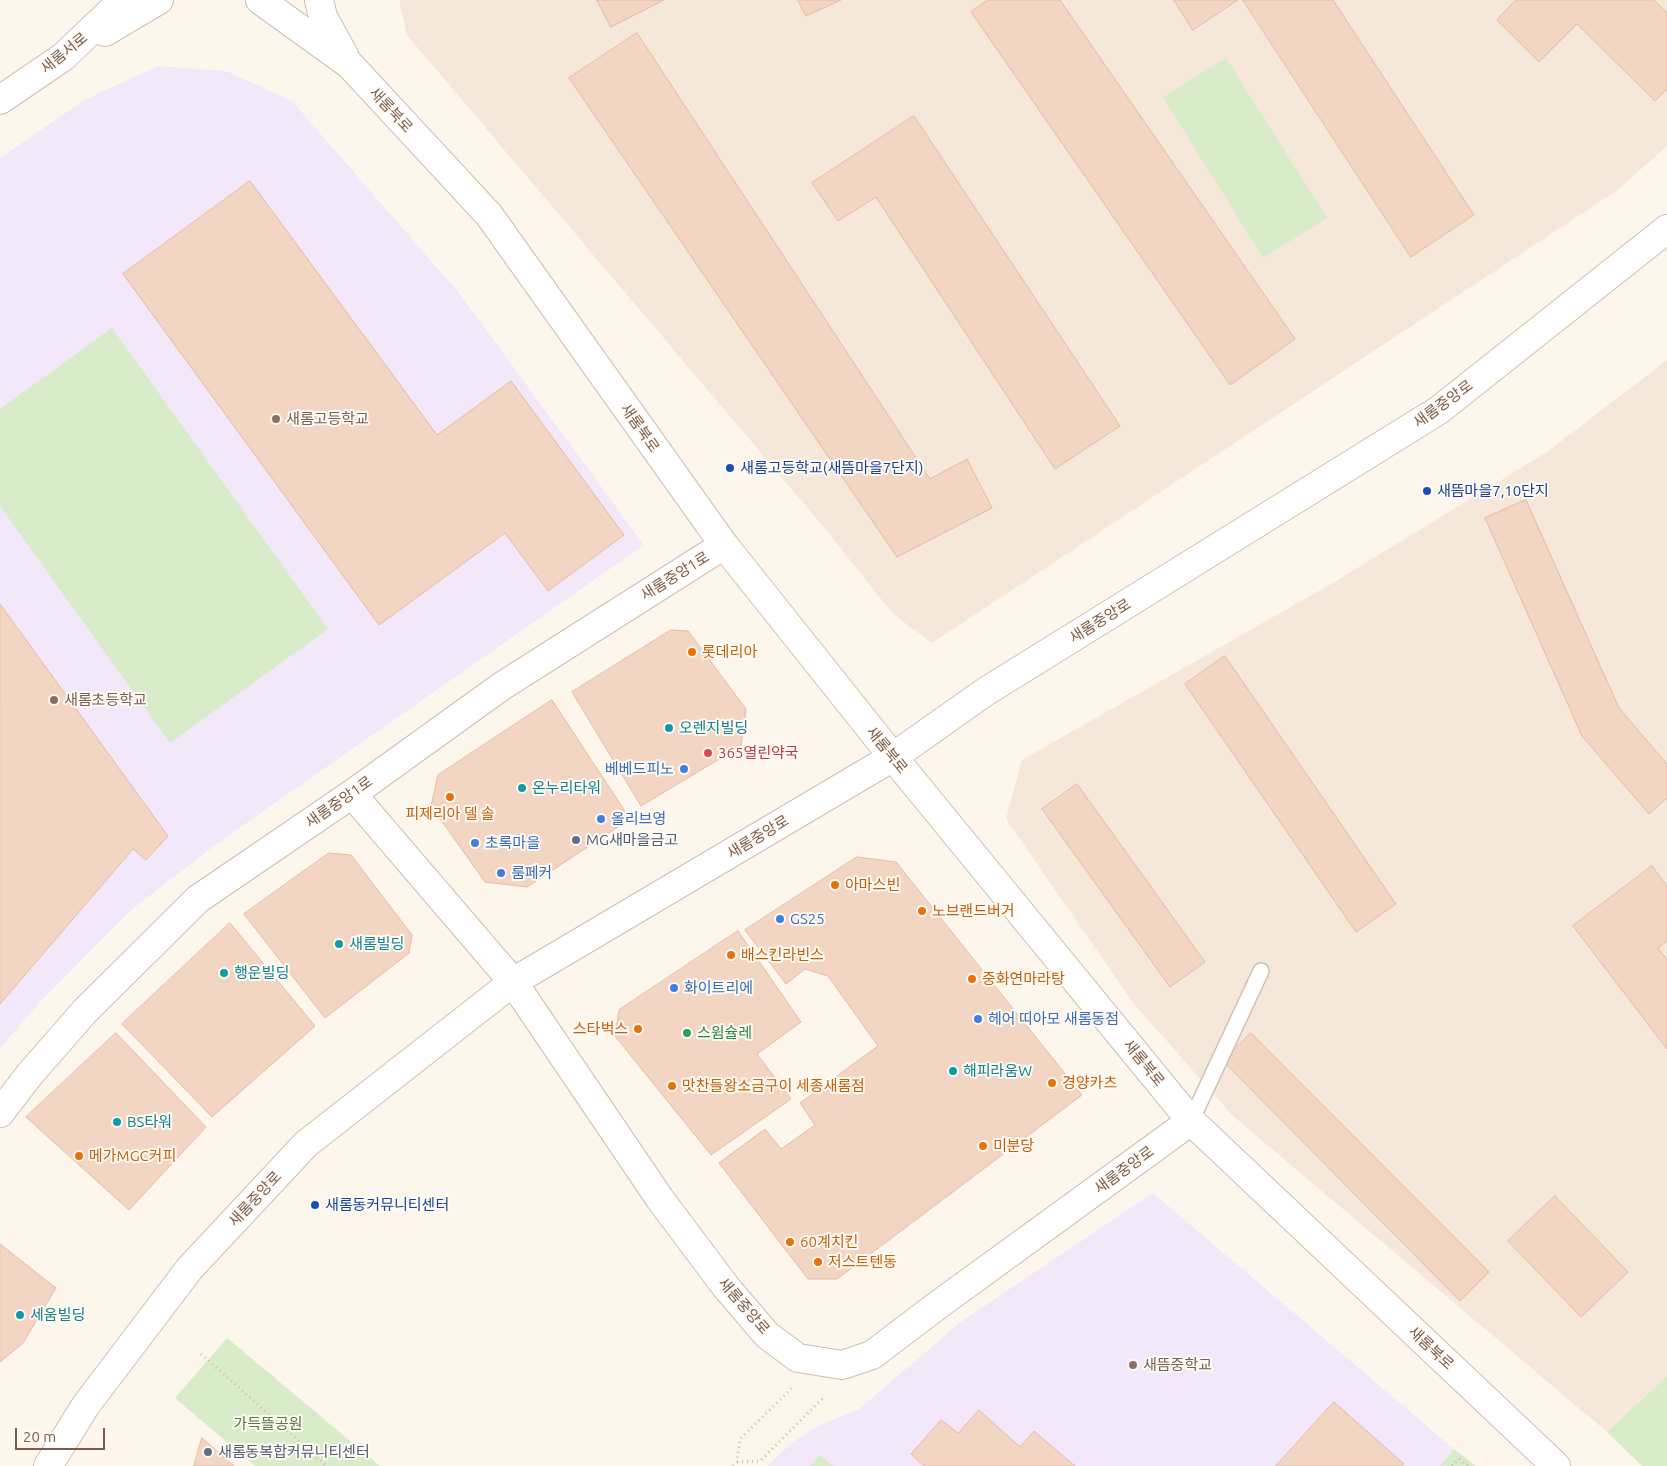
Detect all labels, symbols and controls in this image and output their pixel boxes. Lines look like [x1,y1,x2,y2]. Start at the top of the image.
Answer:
street label: 새롬서로 [37,29,91,77]
street label: 새롬북로 [366,84,416,136]
street label: 새롬중앙로 [1410,376,1476,432]
street label: 새롬북로 [617,400,663,456]
place label: 새롬고등학교 [286,410,369,428]
marker: 새롬고등학교 [270,413,282,425]
place label: 새롬고등학교(새뜸마을7단지) [740,459,924,477]
marker: 새롬고등학교(새뜸마을7단지) [724,462,736,474]
place label: 새뜸마을7,10단지 [1437,482,1549,500]
marker: 새뜸마을7,10단지 [1421,485,1433,497]
street label: 새롬중앙1로 [637,548,713,604]
street label: 새롬중앙로 [1066,595,1134,647]
place label: 롯데리아 [702,643,757,661]
marker: 롯데리아 [686,646,698,658]
place label: 새롬초등학교 [64,691,147,709]
marker: 새롬초등학교 [48,694,60,706]
place label: 오렌지빌딩 [679,719,748,737]
marker: 오렌지빌딩 [663,722,675,734]
street label: 새롬북로 [863,723,911,777]
place label: 365열린약국 [718,744,799,762]
marker: 365열린약국 [702,747,714,759]
place label: 베베드피노 [605,760,674,778]
marker: 베베드피노 [678,763,690,775]
street label: 새롬중앙1로 [302,772,376,832]
place label: 온누리타워 [532,779,601,797]
marker: 온누리타워 [516,782,528,794]
marker: 피제리아 델 솔 [444,791,456,803]
place label: 피제리아 델 솔 [405,805,495,823]
place label: 올리브영 [611,810,666,828]
street label: 새롬중앙로 [724,812,792,862]
marker: 올리브영 [595,813,607,825]
place label: MG새마을금고 [586,831,678,849]
place label: 초록마을 [485,834,540,852]
marker: MG새마을금고 [570,834,582,846]
marker: 초록마을 [469,837,481,849]
place label: 룸페커 [511,864,552,882]
marker: 룸페커 [495,867,507,879]
place label: 아마스빈 [845,876,900,894]
marker: 아마스빈 [829,879,841,891]
place label: 노브랜드버거 [932,902,1015,920]
marker: 노브랜드버거 [916,905,928,917]
place label: GS25 [790,910,825,928]
marker: GS25 [774,913,786,925]
place label: 새롬빌딩 [349,935,404,953]
marker: 새롬빌딩 [333,938,345,950]
place label: 배스킨라빈스 [741,946,824,964]
marker: 배스킨라빈스 [725,949,737,961]
place label: 행운빌딩 [234,964,289,982]
marker: 행운빌딩 [218,967,230,979]
place label: 중화연마라탕 [982,970,1065,988]
marker: 중화연마라탕 [966,973,978,985]
place label: 화이트리에 [684,979,753,997]
marker: 화이트리에 [668,982,680,994]
place label: 헤어 띠아모 새롬동점 [988,1010,1119,1028]
marker: 헤어 띠아모 새롬동점 [972,1013,984,1025]
place label: 스타벅스 [573,1020,628,1038]
marker: 스타벅스 [632,1023,644,1035]
place label: 스윔슐레 [697,1024,752,1042]
marker: 스윔슐레 [681,1027,693,1039]
street label: 새롬북로 [1120,1036,1168,1090]
place label: 해피라움W [963,1062,1032,1080]
marker: 해피라움W [947,1065,959,1077]
place label: 경양카츠 [1062,1074,1117,1092]
place label: 맛찬들왕소금구이 세종새롬점 [682,1077,865,1095]
marker: 경양카츠 [1046,1077,1058,1089]
marker: 맛찬들왕소금구이 세종새롬점 [666,1080,678,1092]
place label: BS타워 [127,1113,172,1131]
marker: BS타워 [111,1116,123,1128]
place label: 미분당 [993,1137,1034,1155]
marker: 미분당 [977,1140,989,1152]
street label: 새롬중앙로 [1091,1142,1157,1198]
place label: 메가MGC커피 [89,1147,176,1165]
marker: 메가MGC커피 [73,1150,85,1162]
street label: 새롬중앙로 [225,1168,285,1230]
place label: 새롬동커뮤니티센터 [325,1196,449,1214]
marker: 새롬동커뮤니티센터 [309,1199,321,1211]
place label: 60계치킨 [800,1233,858,1251]
marker: 60계치킨 [784,1236,796,1248]
place label: 저스트텐동 [828,1253,897,1271]
marker: 저스트텐동 [812,1256,824,1268]
street label: 새롬중앙로 [715,1274,773,1338]
place label: 세움빌딩 [30,1306,85,1324]
marker: 세움빌딩 [14,1309,26,1321]
street label: 새롬북로 [1405,1323,1457,1373]
place label: 새뜸중학교 [1143,1356,1212,1374]
marker: 새뜸중학교 [1127,1359,1139,1371]
park label: 가득뜰공원 [234,1415,302,1433]
scale bar [18,1418,108,1450]
text: 20 m [23,1428,56,1445]
place label: 새롬동복합커뮤니티센터 [218,1443,370,1461]
marker: 새롬동복합커뮤니티센터 [202,1446,214,1458]

